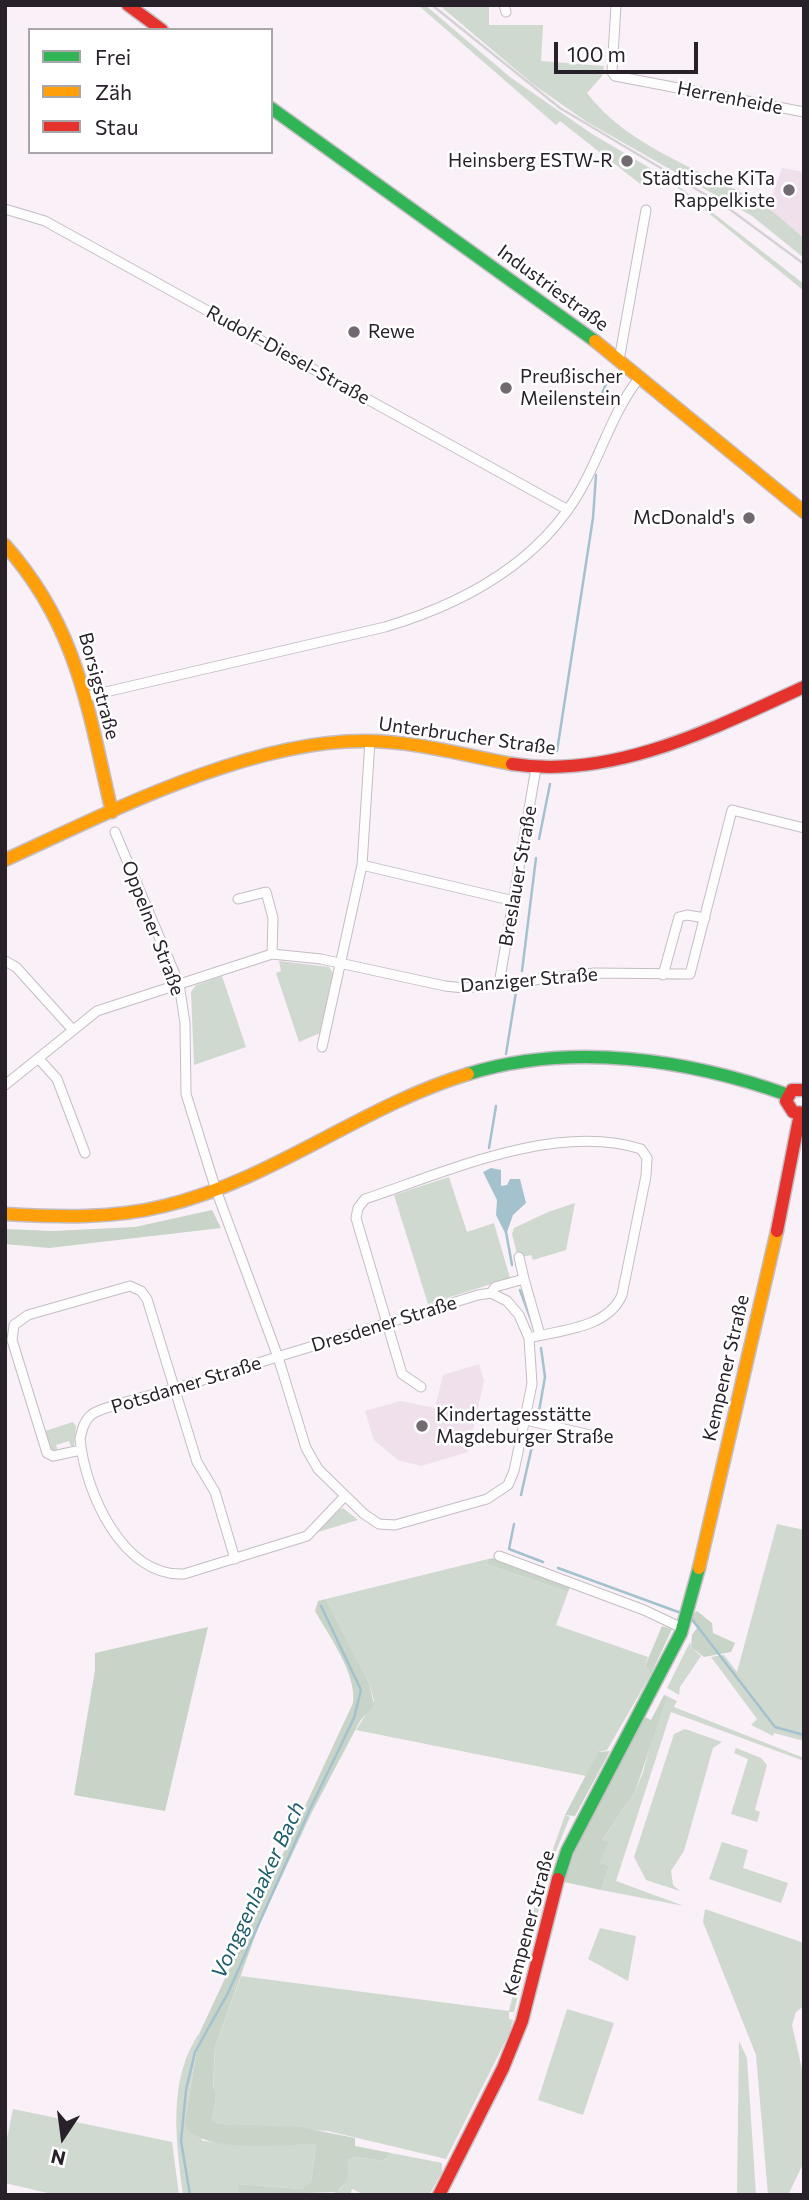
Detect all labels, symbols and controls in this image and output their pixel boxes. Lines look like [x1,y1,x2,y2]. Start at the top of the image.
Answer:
legend [28,28,273,154]
scale bar [557,28,700,72]
text: 100 m [567,41,626,66]
text: Frei [95,44,131,69]
street label: Herrenheide [675,77,785,119]
text: Zäh [95,79,132,104]
text: Stau [95,114,138,139]
place label: Heinsberg ESTW-R [448,150,613,172]
marker: Heinsberg ESTW-R [619,153,635,169]
place label: Städtische KiTa Rappelkiste [642,168,775,212]
marker: Städtische KiTa Rappelkiste [781,182,797,198]
street label: Industriestraße [493,240,613,336]
street label: Rudolf-Diesel-Straße [202,301,374,409]
place label: Rewe [368,321,415,343]
marker: Rewe [346,324,362,340]
place label: Preußischer Meilenstein [520,366,623,410]
marker: Preußischer Meilenstein [498,380,514,396]
place label: McDonald's [633,507,735,529]
marker: McDonald's [741,510,757,526]
street label: Borsigstraße [74,630,124,742]
street label: Unterbrucher Straße [377,712,557,760]
street label: Breslauer Straße [494,804,542,948]
street label: Oppelner Straße [117,857,189,999]
street label: Danziger Straße [459,963,599,997]
street label: Dresdener Straße [309,1291,459,1357]
street label: Kempener Straße [698,1293,754,1443]
street label: Potsdamer Straße [108,1351,264,1419]
place label: Kindertagesstätte Magdeburger Straße [436,1404,614,1448]
marker: Kindertagesstätte Magdeburger Straße [414,1418,430,1434]
water label: Vonggenlaaker Bach [206,1798,310,1982]
street label: Kempener Straße [499,1848,559,1998]
north arrow [28,2102,98,2172]
text: N [49,2145,68,2171]

